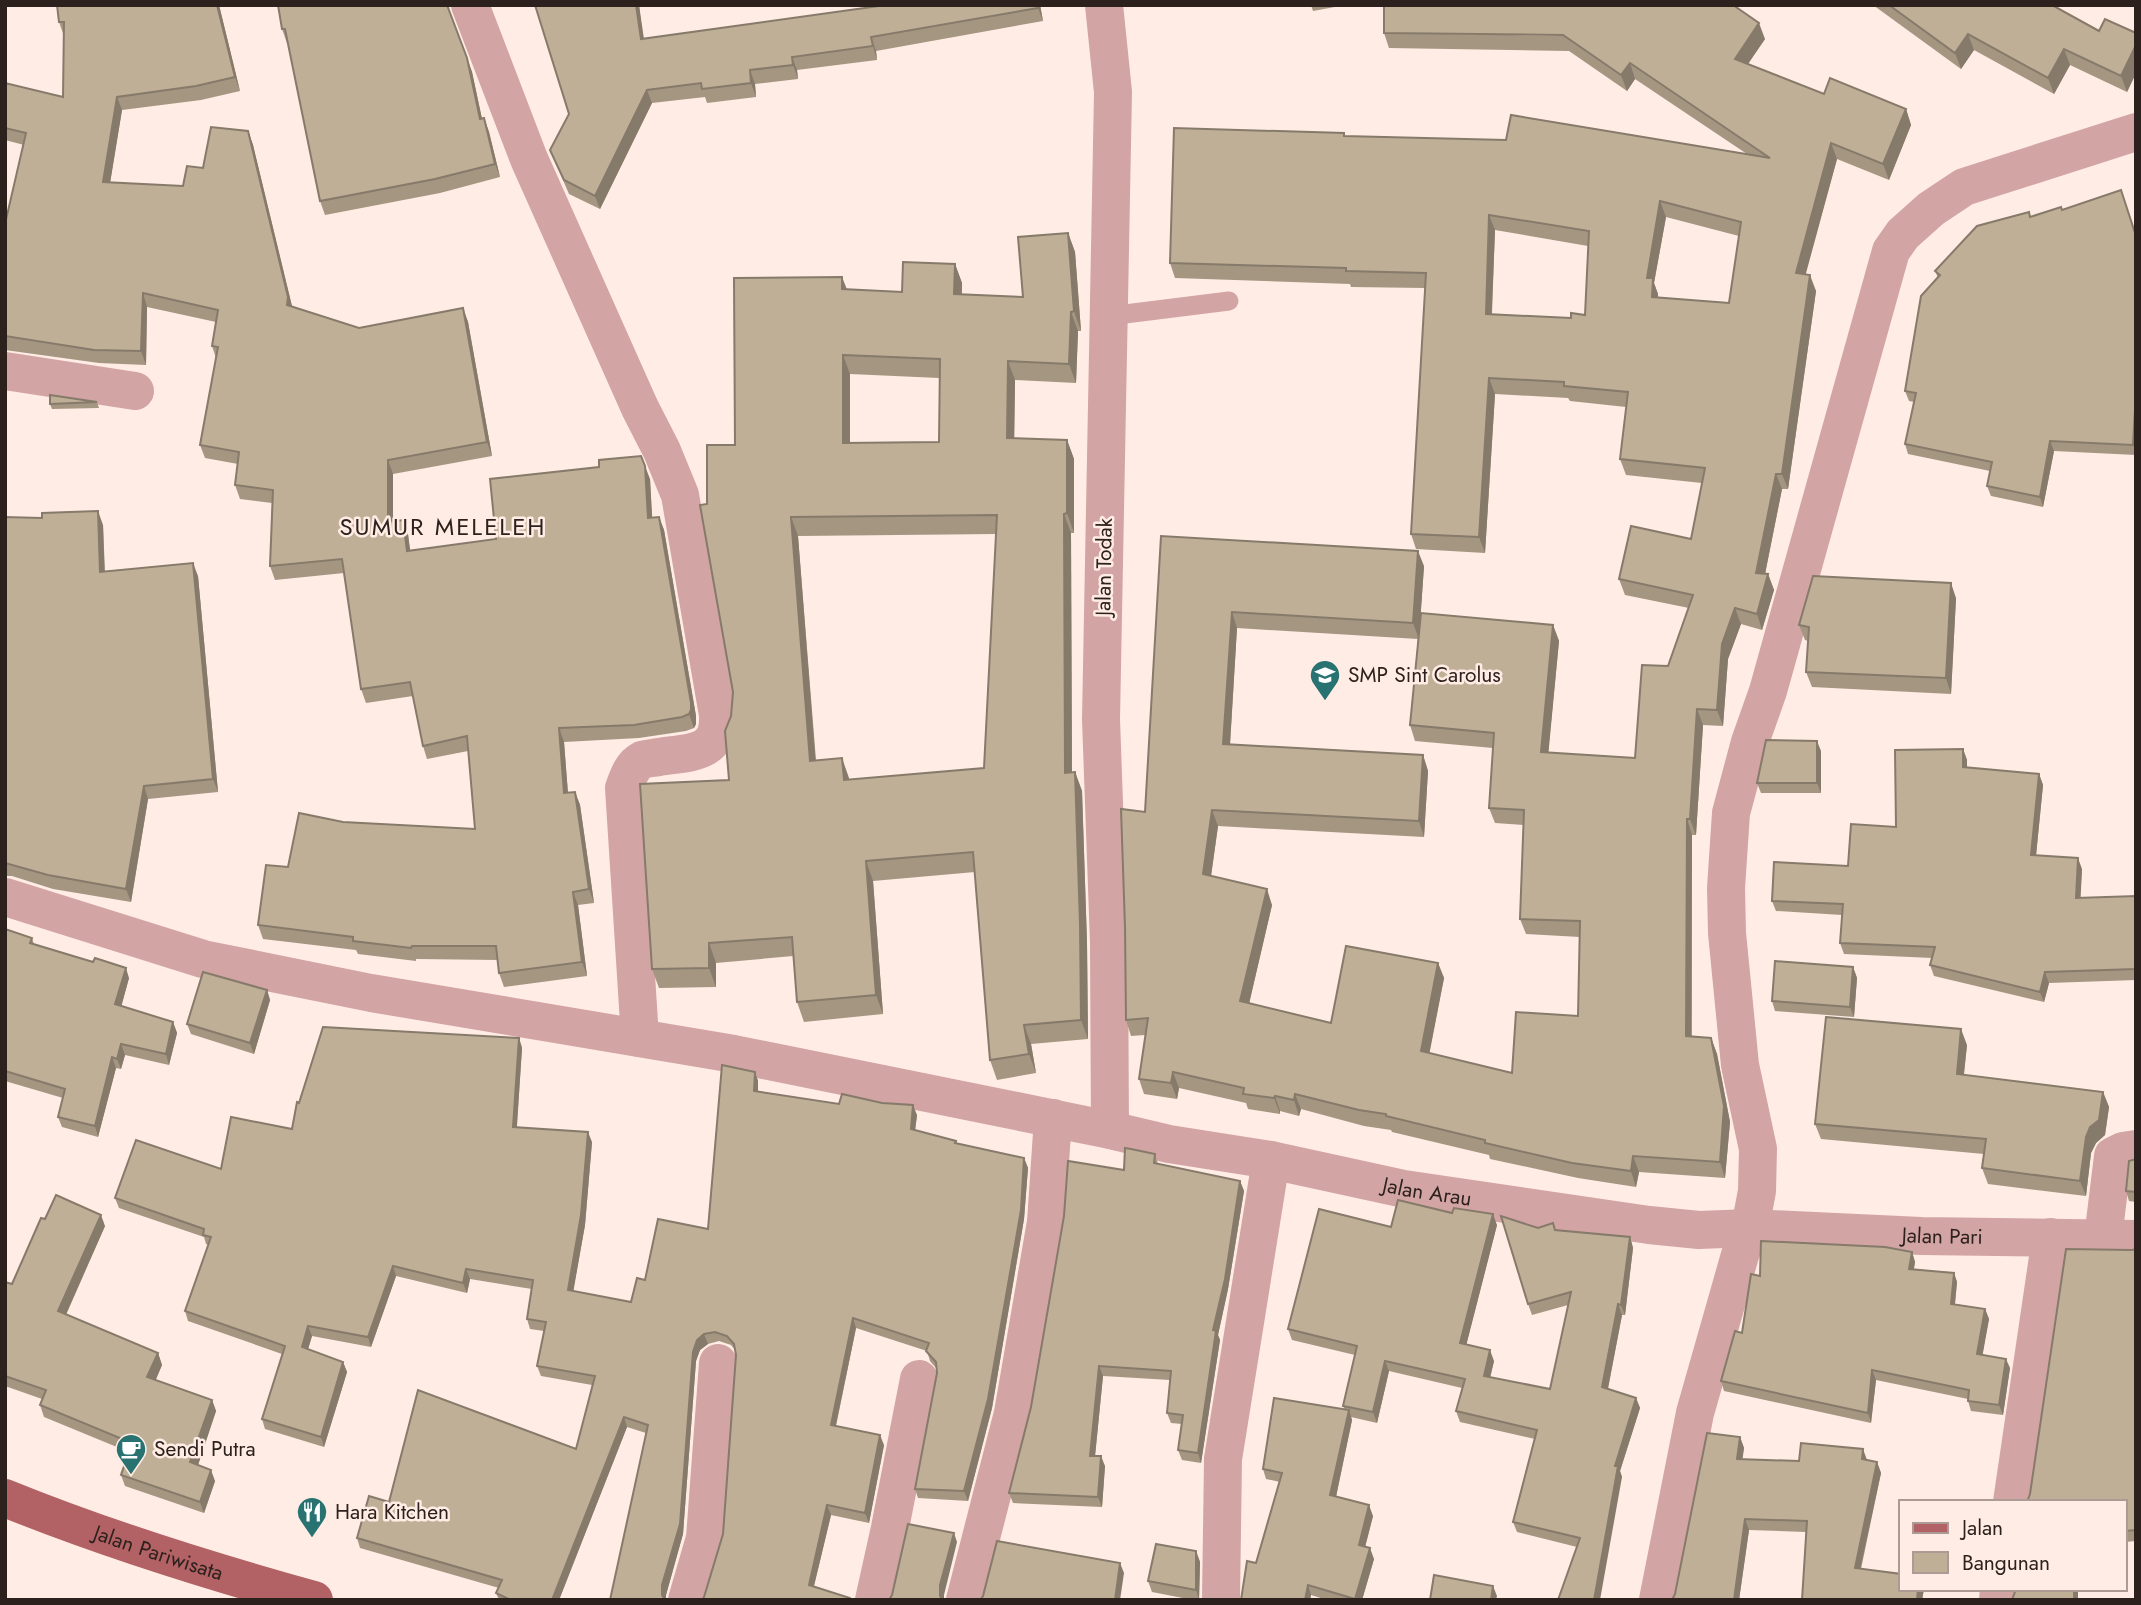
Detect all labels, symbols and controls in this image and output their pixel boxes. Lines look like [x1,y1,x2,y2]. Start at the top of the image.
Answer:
district label: SUMUR MELELEH [339,509,547,544]
street label: Jalan Todak [1088,517,1120,619]
school or university icon: SMP Sint Carolus [1308,658,1342,702]
place label: SMP Sint Carolus [1348,660,1501,690]
street label: Jalan Arau [1377,1169,1474,1214]
street label: Jalan Pari [1898,1220,1983,1252]
cafe icon: Sendi Putra [114,1432,148,1476]
place label: Sendi Putra [154,1434,256,1464]
restaurant icon: Hara Kitchen [295,1495,329,1539]
place label: Hara Kitchen [335,1497,449,1527]
legend [1899,1500,2127,1591]
text: Jalan [1959,1513,2003,1543]
street label: Jalan Pariwisata [87,1517,227,1588]
text: Bangunan [1962,1548,2050,1578]

